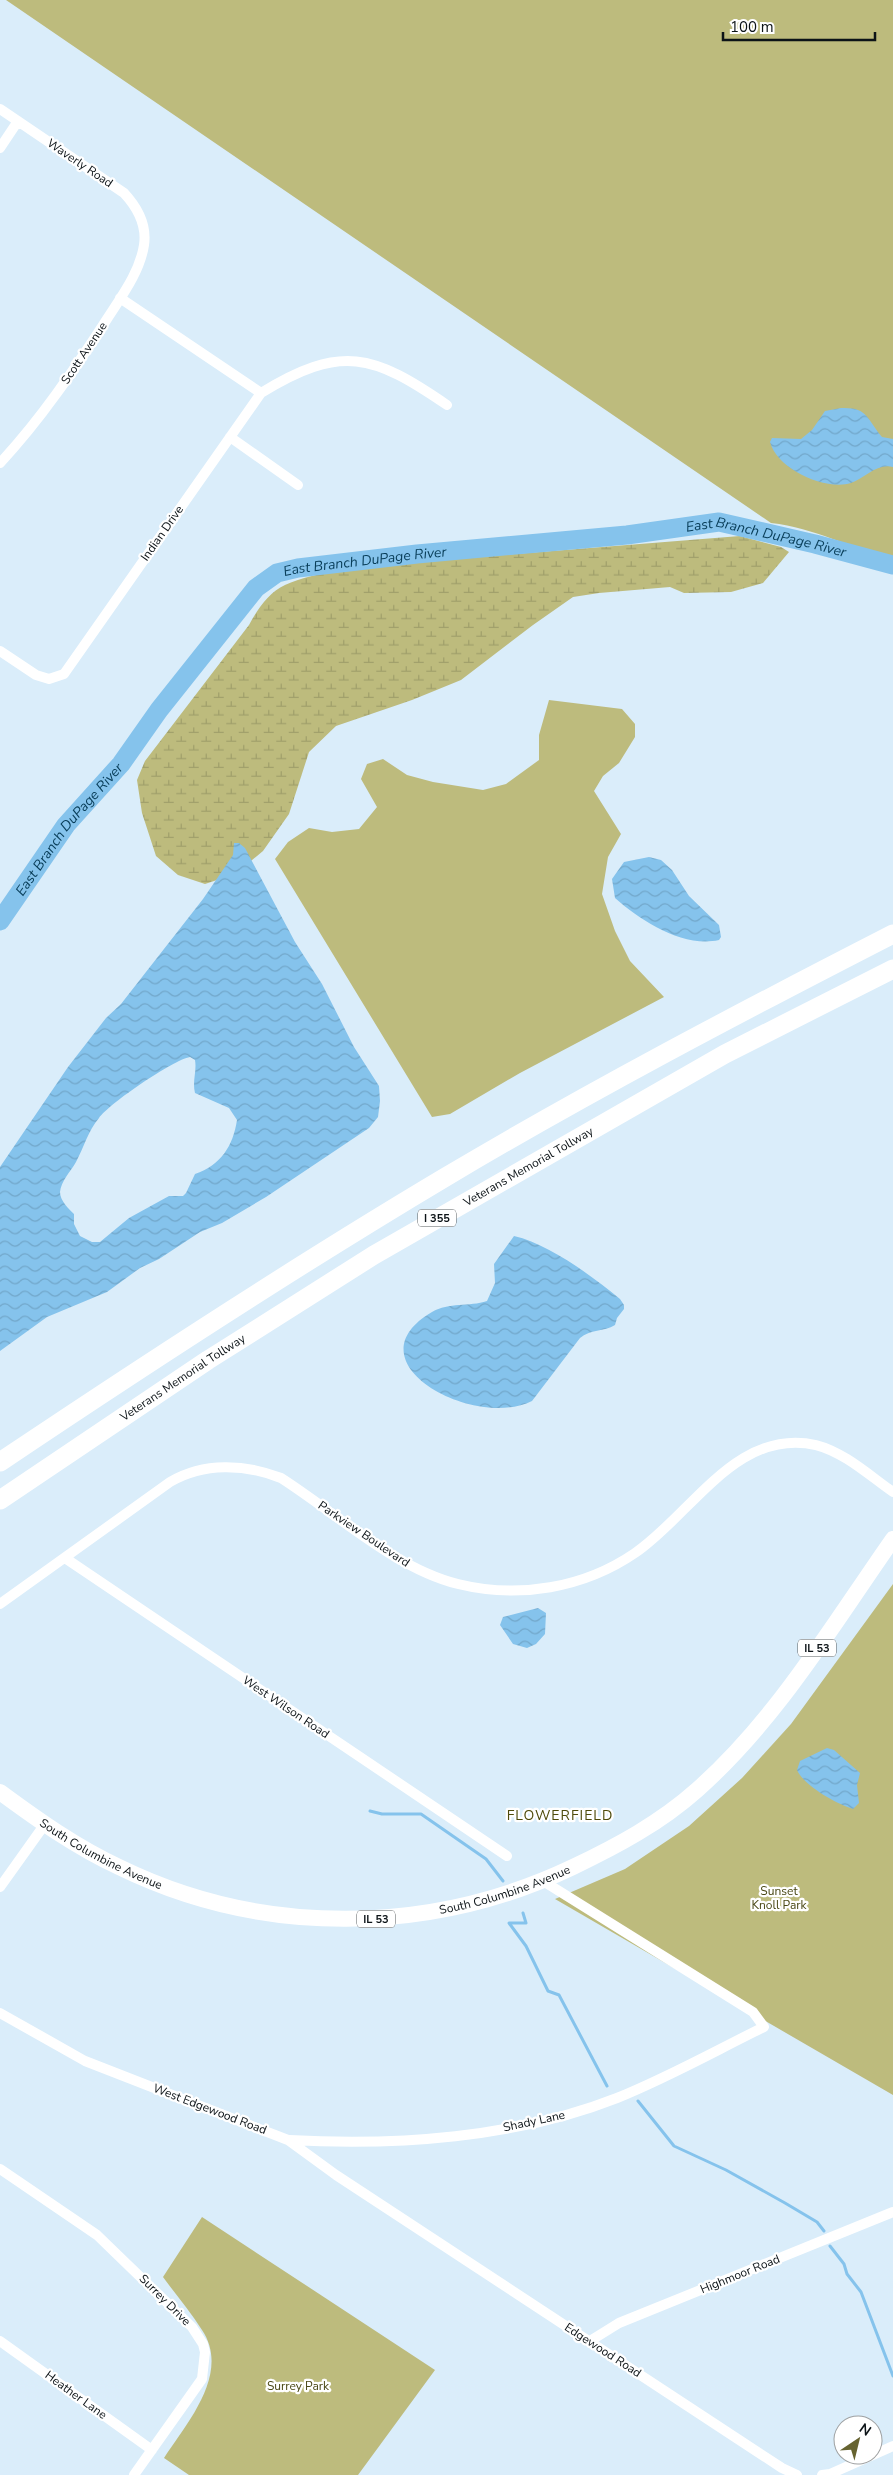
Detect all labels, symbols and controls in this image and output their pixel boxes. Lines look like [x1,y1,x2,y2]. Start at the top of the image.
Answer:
scale bar [723,10,876,42]
text: 100 m [730,17,774,37]
street label: Waverly Road [44,135,116,191]
street label: Scott Avenue [57,319,111,387]
street label: Indian Drive [137,502,187,564]
water label: East Branch DuPage River [684,513,849,562]
water label: East Branch DuPage River [281,542,448,581]
water label: East Branch DuPage River [11,758,128,900]
street label: Veterans Memorial Tollway [460,1123,597,1211]
road number: I 355 [418,1210,456,1226]
street label: Veterans Memorial Tollway [116,1330,249,1425]
street label: Parkview Boulevard [315,1497,413,1571]
road number: IL 53 [798,1640,836,1656]
street label: West Wilson Road [239,1672,333,1742]
district label: FLOWERFIELD [507,1806,613,1825]
street label: South Columbine Avenue [37,1815,165,1893]
street label: South Columbine Avenue [438,1861,573,1918]
park label: Sunset Knoll Park [751,1883,808,1913]
road number: IL 53 [357,1910,395,1928]
street label: West Edgewood Road [151,2080,269,2138]
street label: Shady Lane [502,2107,566,2135]
street label: Highmoor Road [698,2251,782,2297]
street label: Surrey Drive [136,2271,194,2329]
street label: Edgewood Road [561,2319,645,2381]
street label: Heather Lane [42,2367,110,2423]
park label: Surrey Park [267,2378,330,2394]
north arrow [833,2415,883,2465]
text: N [855,2419,875,2441]

